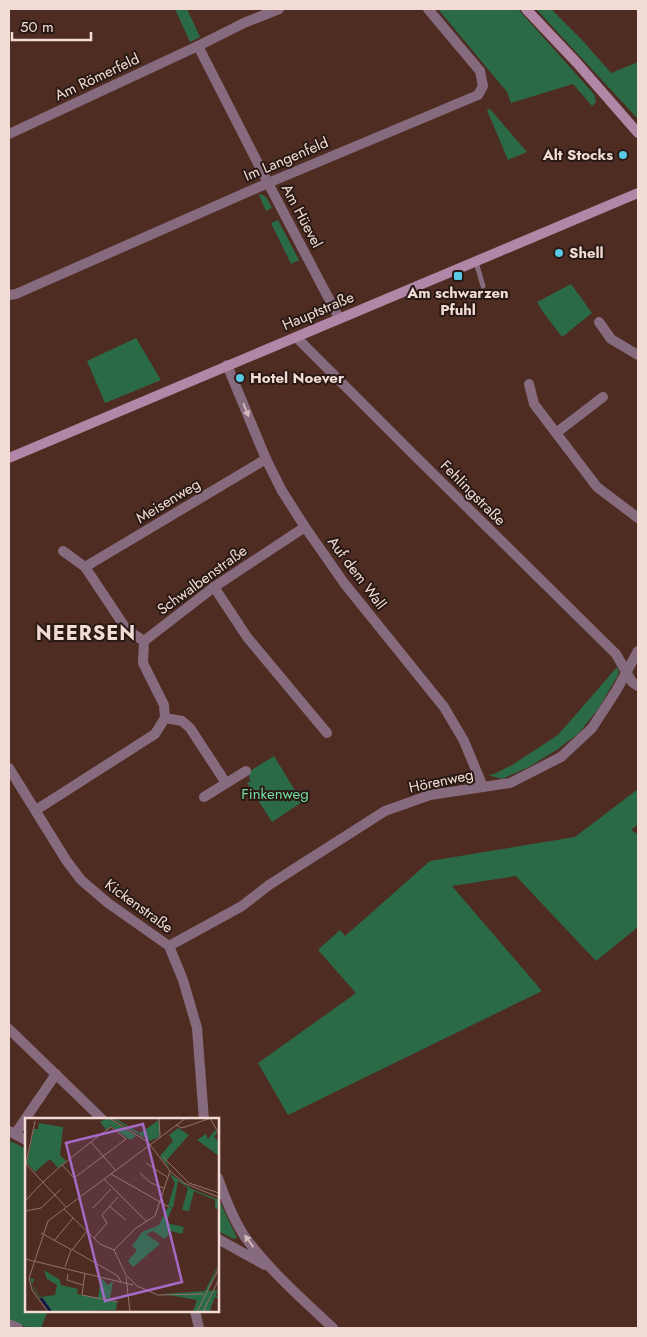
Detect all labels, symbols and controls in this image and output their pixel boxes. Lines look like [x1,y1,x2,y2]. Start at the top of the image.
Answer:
scale bar [12,10,91,42]
text: 50 m [20,16,54,38]
street label: Am Römerfeld [51,48,143,106]
street label: Im Langenfeld [240,131,332,187]
place label: Alt Stocks [542,144,613,166]
marker: Alt Stocks [617,149,629,161]
street label: Am Hüevel [276,180,328,252]
place label: Shell [569,242,604,264]
marker: Shell [553,247,565,259]
marker: Am schwarzen Pfuhl [452,270,464,282]
place label: Am schwarzen Pfuhl [406,282,509,321]
street label: Hauptstraße [279,286,358,336]
place label: Hotel Noever [250,367,345,389]
marker: Hotel Noever [234,372,246,384]
one-way arrow [242,403,250,418]
street label: Fehlingstraße [435,455,511,531]
street label: Meisenweg [132,473,204,529]
street label: Auf dem Wall [322,532,392,614]
street label: Schwalbenstraße [152,540,252,620]
district label: NEERSEN [36,619,136,648]
street label: Hörenweg [407,763,475,799]
park label: Finkenweg [241,783,309,805]
street label: Kickenstraße [100,874,178,938]
inset map [25,1118,219,1312]
one-way arrow [244,1235,254,1248]

